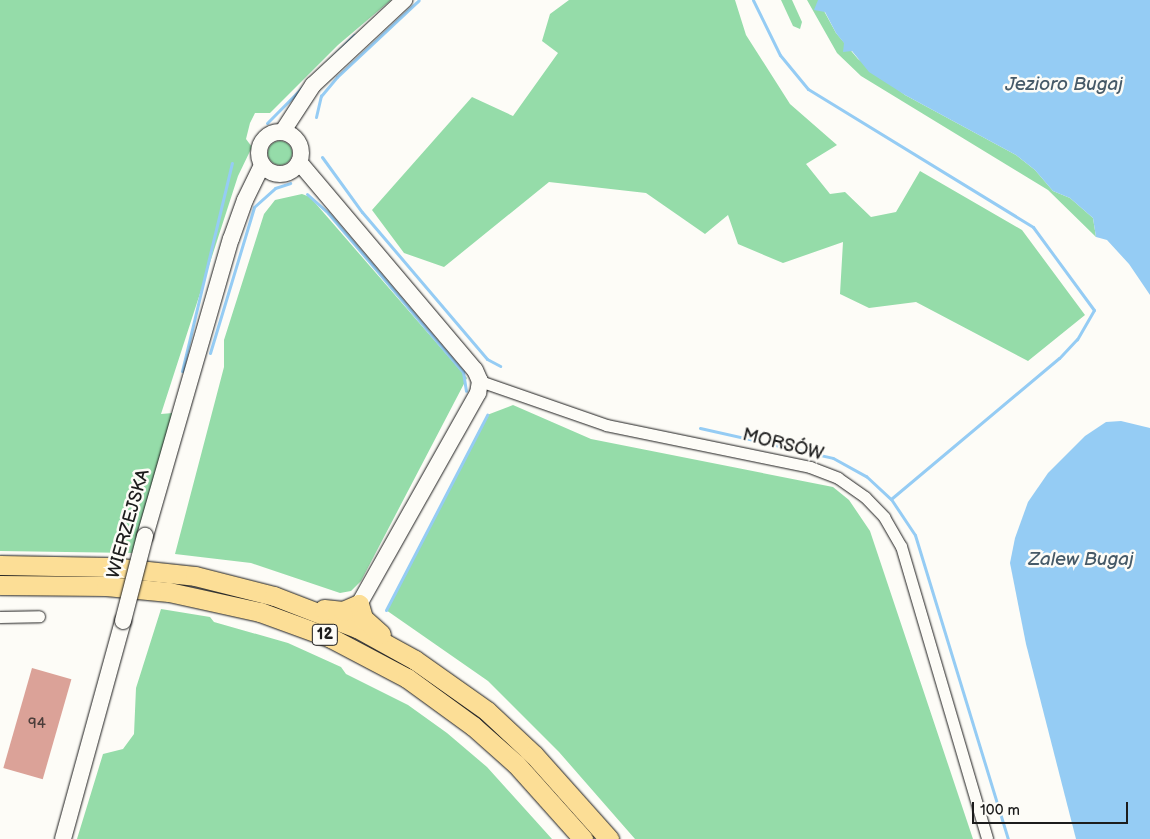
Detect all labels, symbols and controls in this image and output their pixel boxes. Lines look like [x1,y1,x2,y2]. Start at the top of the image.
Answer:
water label: Jezioro Bugaj [1005,74,1123,96]
street label: MORSÓW [740,425,826,465]
street label: WIERZEJSKA [103,467,155,581]
water label: Zalew Bugaj [1029,549,1133,571]
road number: 12 [311,622,339,648]
house number: 94 [28,715,46,733]
scale bar [975,792,1131,824]
text: 100 m [980,801,1020,820]

